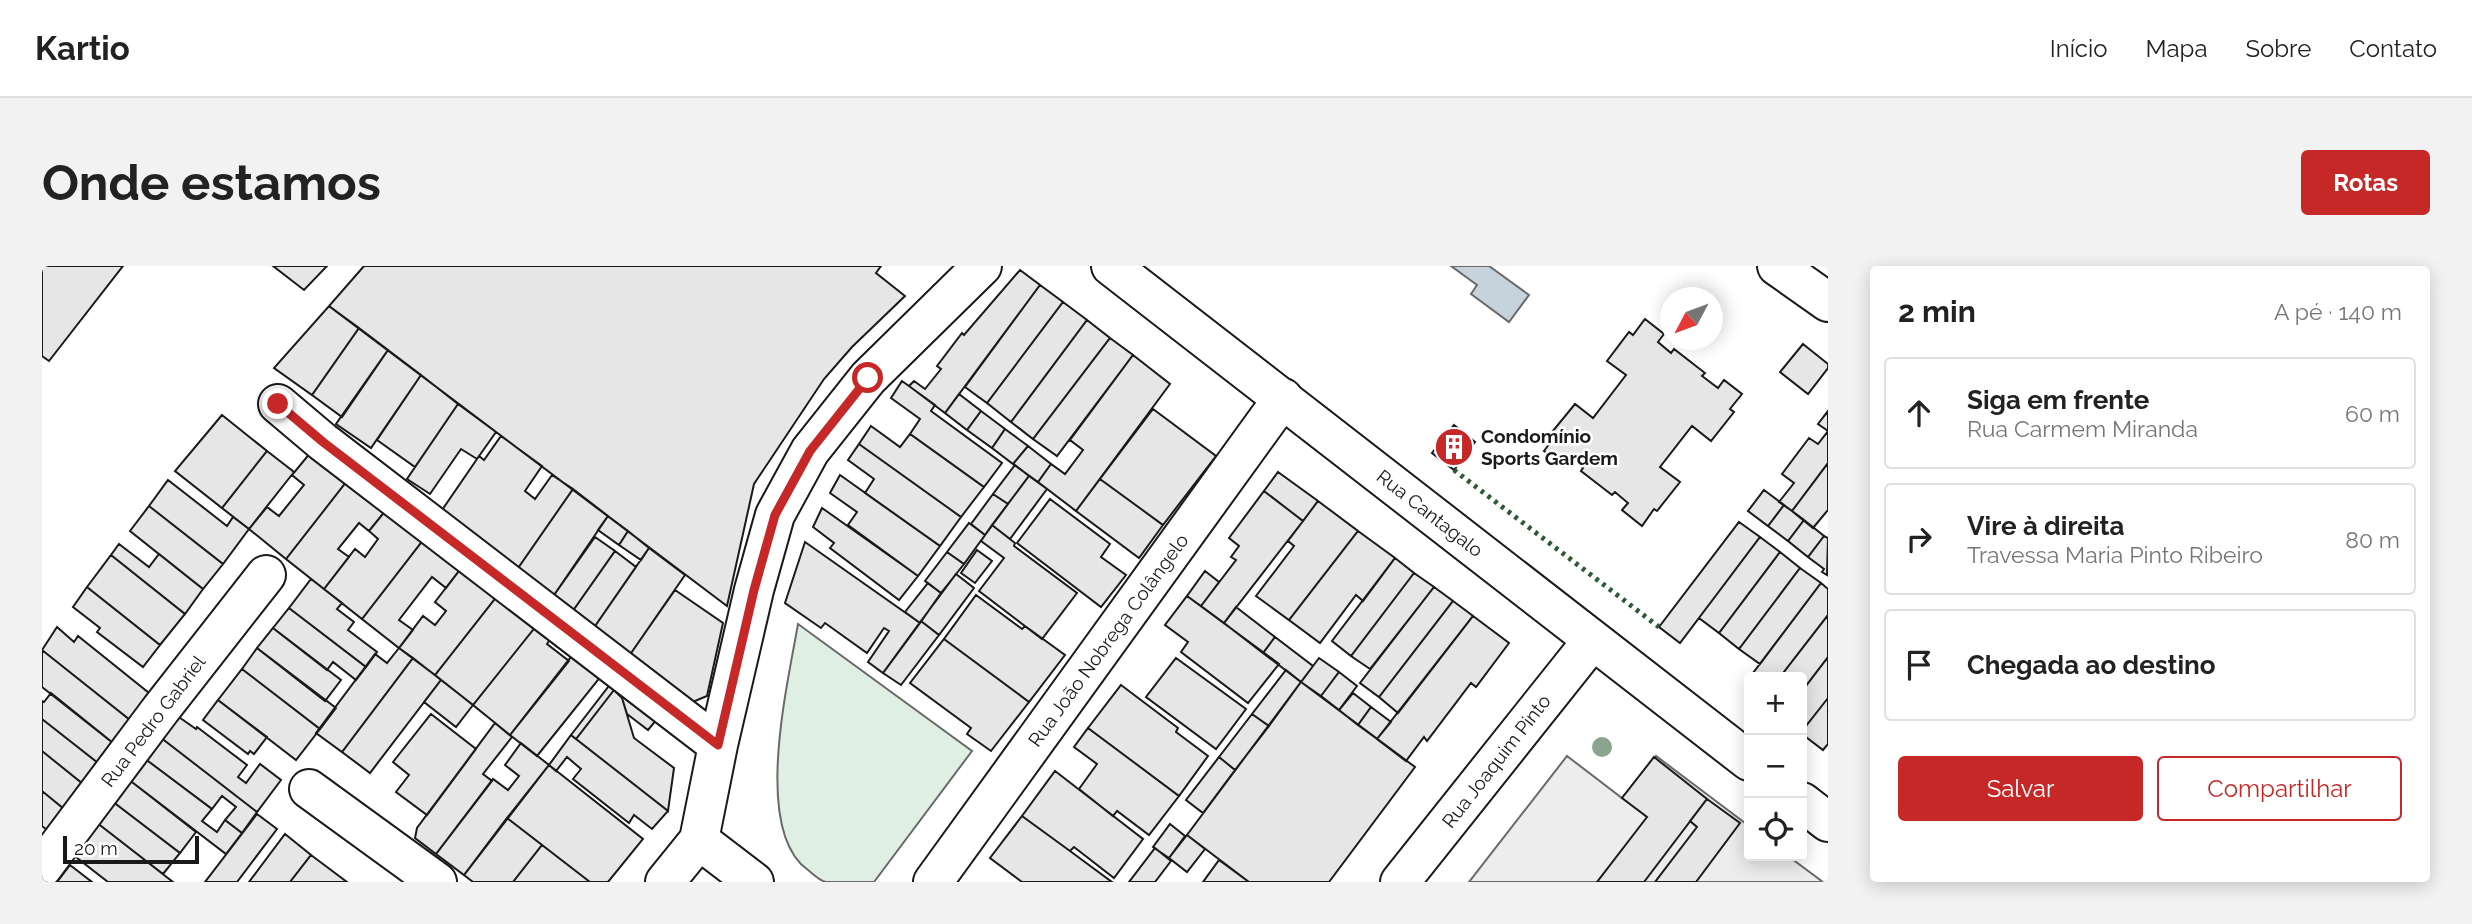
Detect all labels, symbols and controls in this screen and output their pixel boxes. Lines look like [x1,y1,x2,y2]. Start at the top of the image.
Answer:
text: Kartio [35,29,130,68]
text: Início [2050,34,2108,63]
text: Mapa [2146,34,2207,63]
text: Sobre [2245,34,2311,63]
text: Contato [2349,34,2437,63]
button: Rotas [2301,150,2430,215]
text: Onde estamos [42,154,381,211]
north arrow [1660,287,1723,350]
text: 2 min [1898,294,1976,329]
text: A pé · 140 m [2274,298,2402,325]
route start [852,362,883,393]
text: Siga em frente [1967,385,2149,415]
route end [262,388,293,419]
icon: ahead [1900,394,1938,432]
text: 60 m [2345,400,2400,427]
text: Rua Carmem Miranda [1967,415,2198,442]
place label: Condomínio Sports Gardem [1481,425,1618,469]
building icon: Condomínio Sports Gardem [1433,426,1475,468]
street label: Rua Cantagalo [1373,465,1487,561]
text: Vire à direita [1967,511,2124,541]
icon: right [1900,520,1938,558]
text: 80 m [2345,526,2400,553]
street label: Rua João Nobrega Colângelo [1023,529,1193,751]
text: Travessa Maria Pinto Ribeiro [1967,541,2263,568]
icon: arrive [1900,646,1938,684]
street label: Rua Pedro Gabriel [96,650,210,791]
text: Chegada ao destino [1967,650,2216,680]
map controls [1744,672,1807,861]
button: + [1744,672,1807,735]
street label: Rua Joaquim Pinto [1437,690,1555,832]
button: − [1744,735,1807,798]
button: Salvar [1898,756,2143,821]
button: Compartilhar [2157,756,2402,821]
button: locate [1744,798,1807,861]
scale bar [63,833,200,865]
text: 20 m [74,837,118,859]

